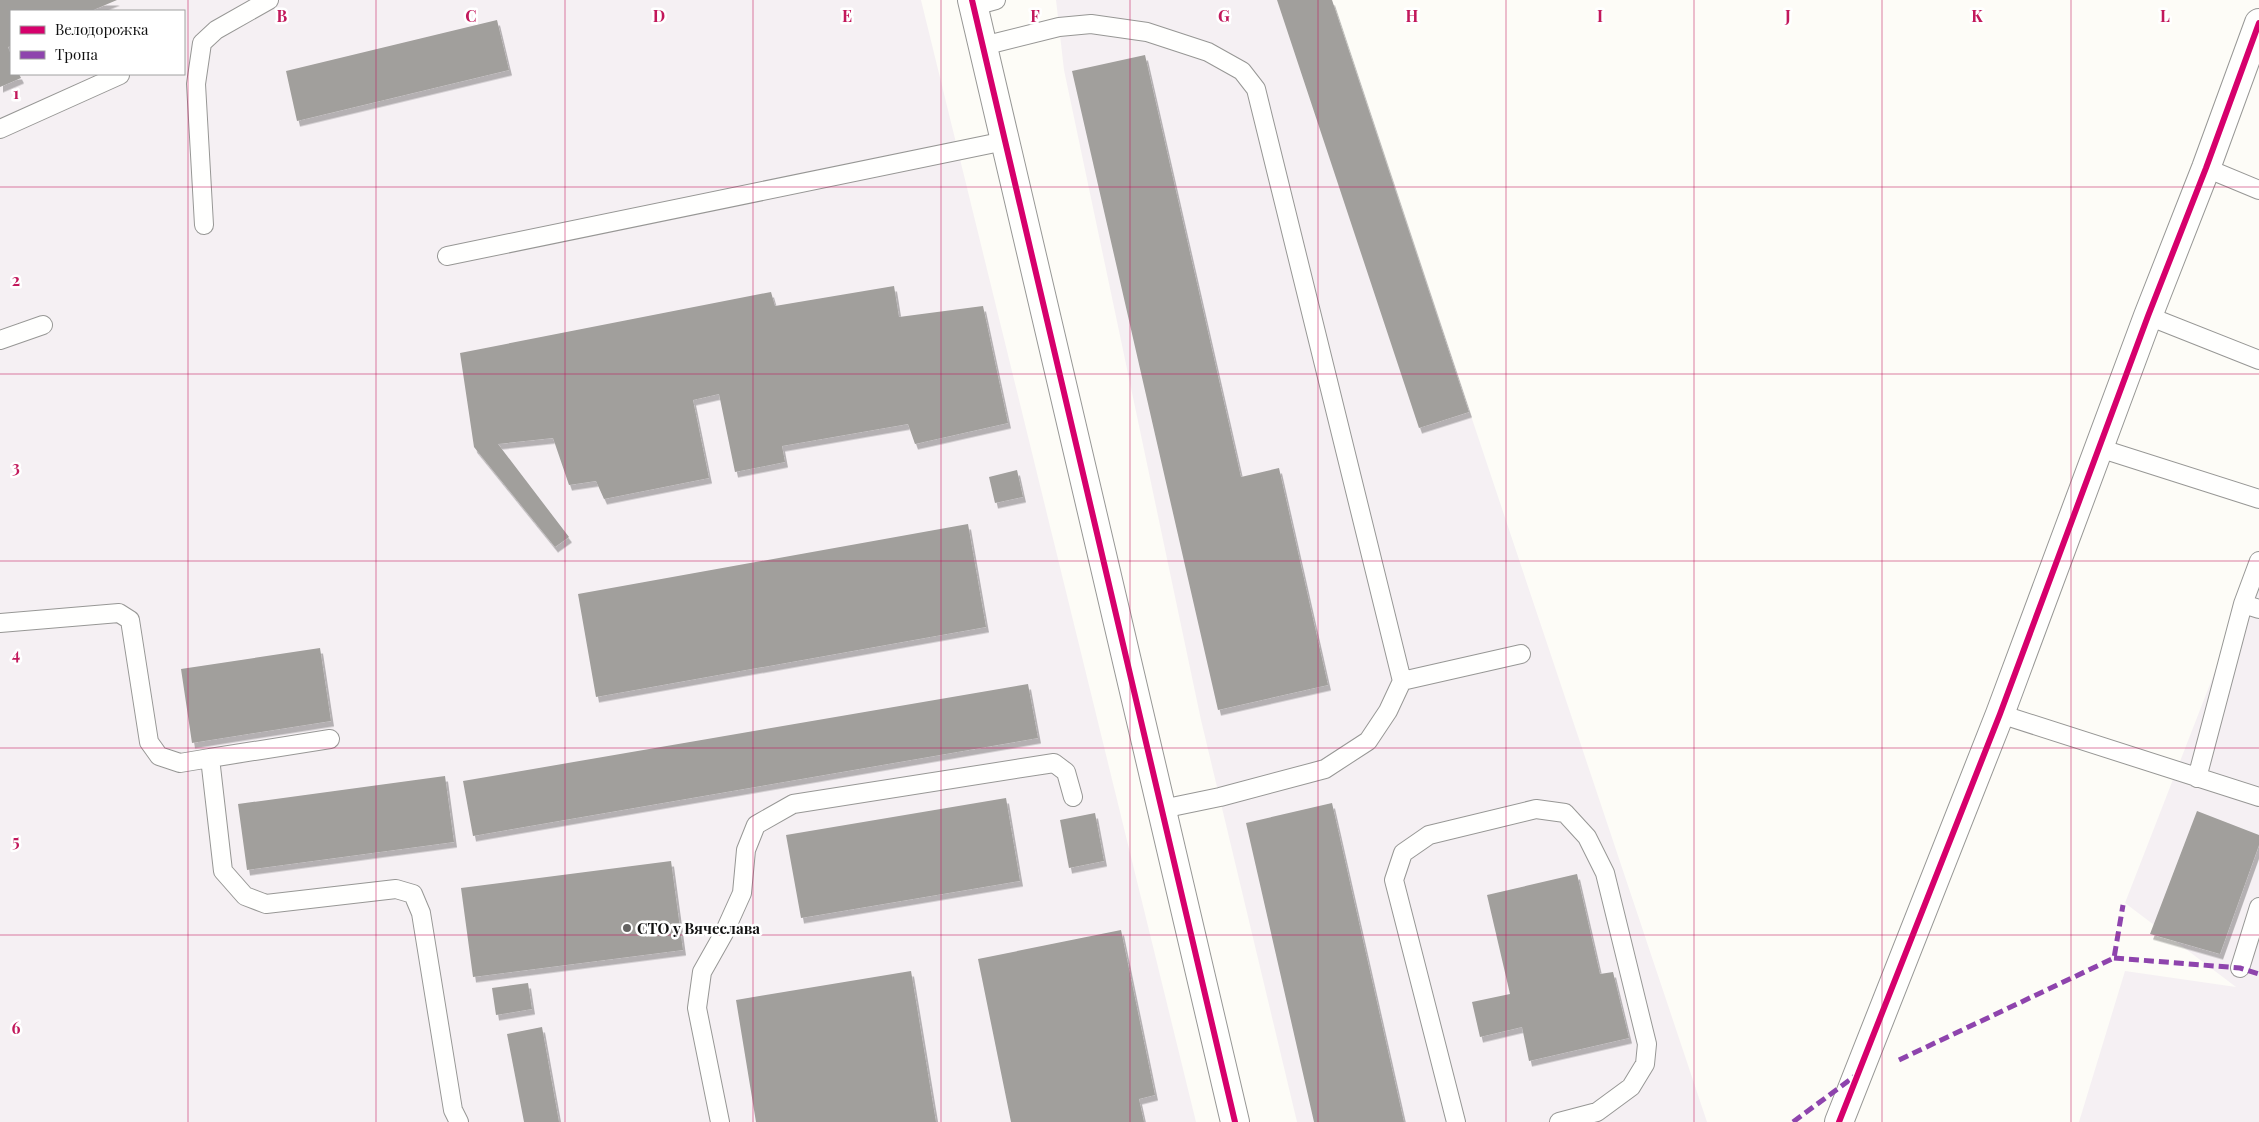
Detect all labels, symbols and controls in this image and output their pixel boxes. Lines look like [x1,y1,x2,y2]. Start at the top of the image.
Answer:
text: B [277,5,288,26]
text: C [465,5,477,26]
text: D [653,5,665,26]
text: E [842,5,852,26]
text: F [1030,5,1040,26]
text: G [1218,5,1230,26]
text: H [1406,5,1419,26]
text: I [1597,5,1603,26]
text: J [1784,5,1791,26]
text: K [1971,5,1983,26]
text: L [2160,5,2170,26]
legend [10,10,185,75]
text: Велодорожка [55,19,149,39]
text: Тропа [55,44,98,64]
text: 1 [13,82,19,103]
text: 2 [12,269,20,290]
text: 3 [12,456,20,477]
text: 4 [12,643,20,664]
text: 5 [12,830,20,851]
place label: СТО у Вячеслава [637,918,760,938]
marker: СТО у Вячеслава [621,922,633,934]
text: 6 [12,1017,21,1038]

